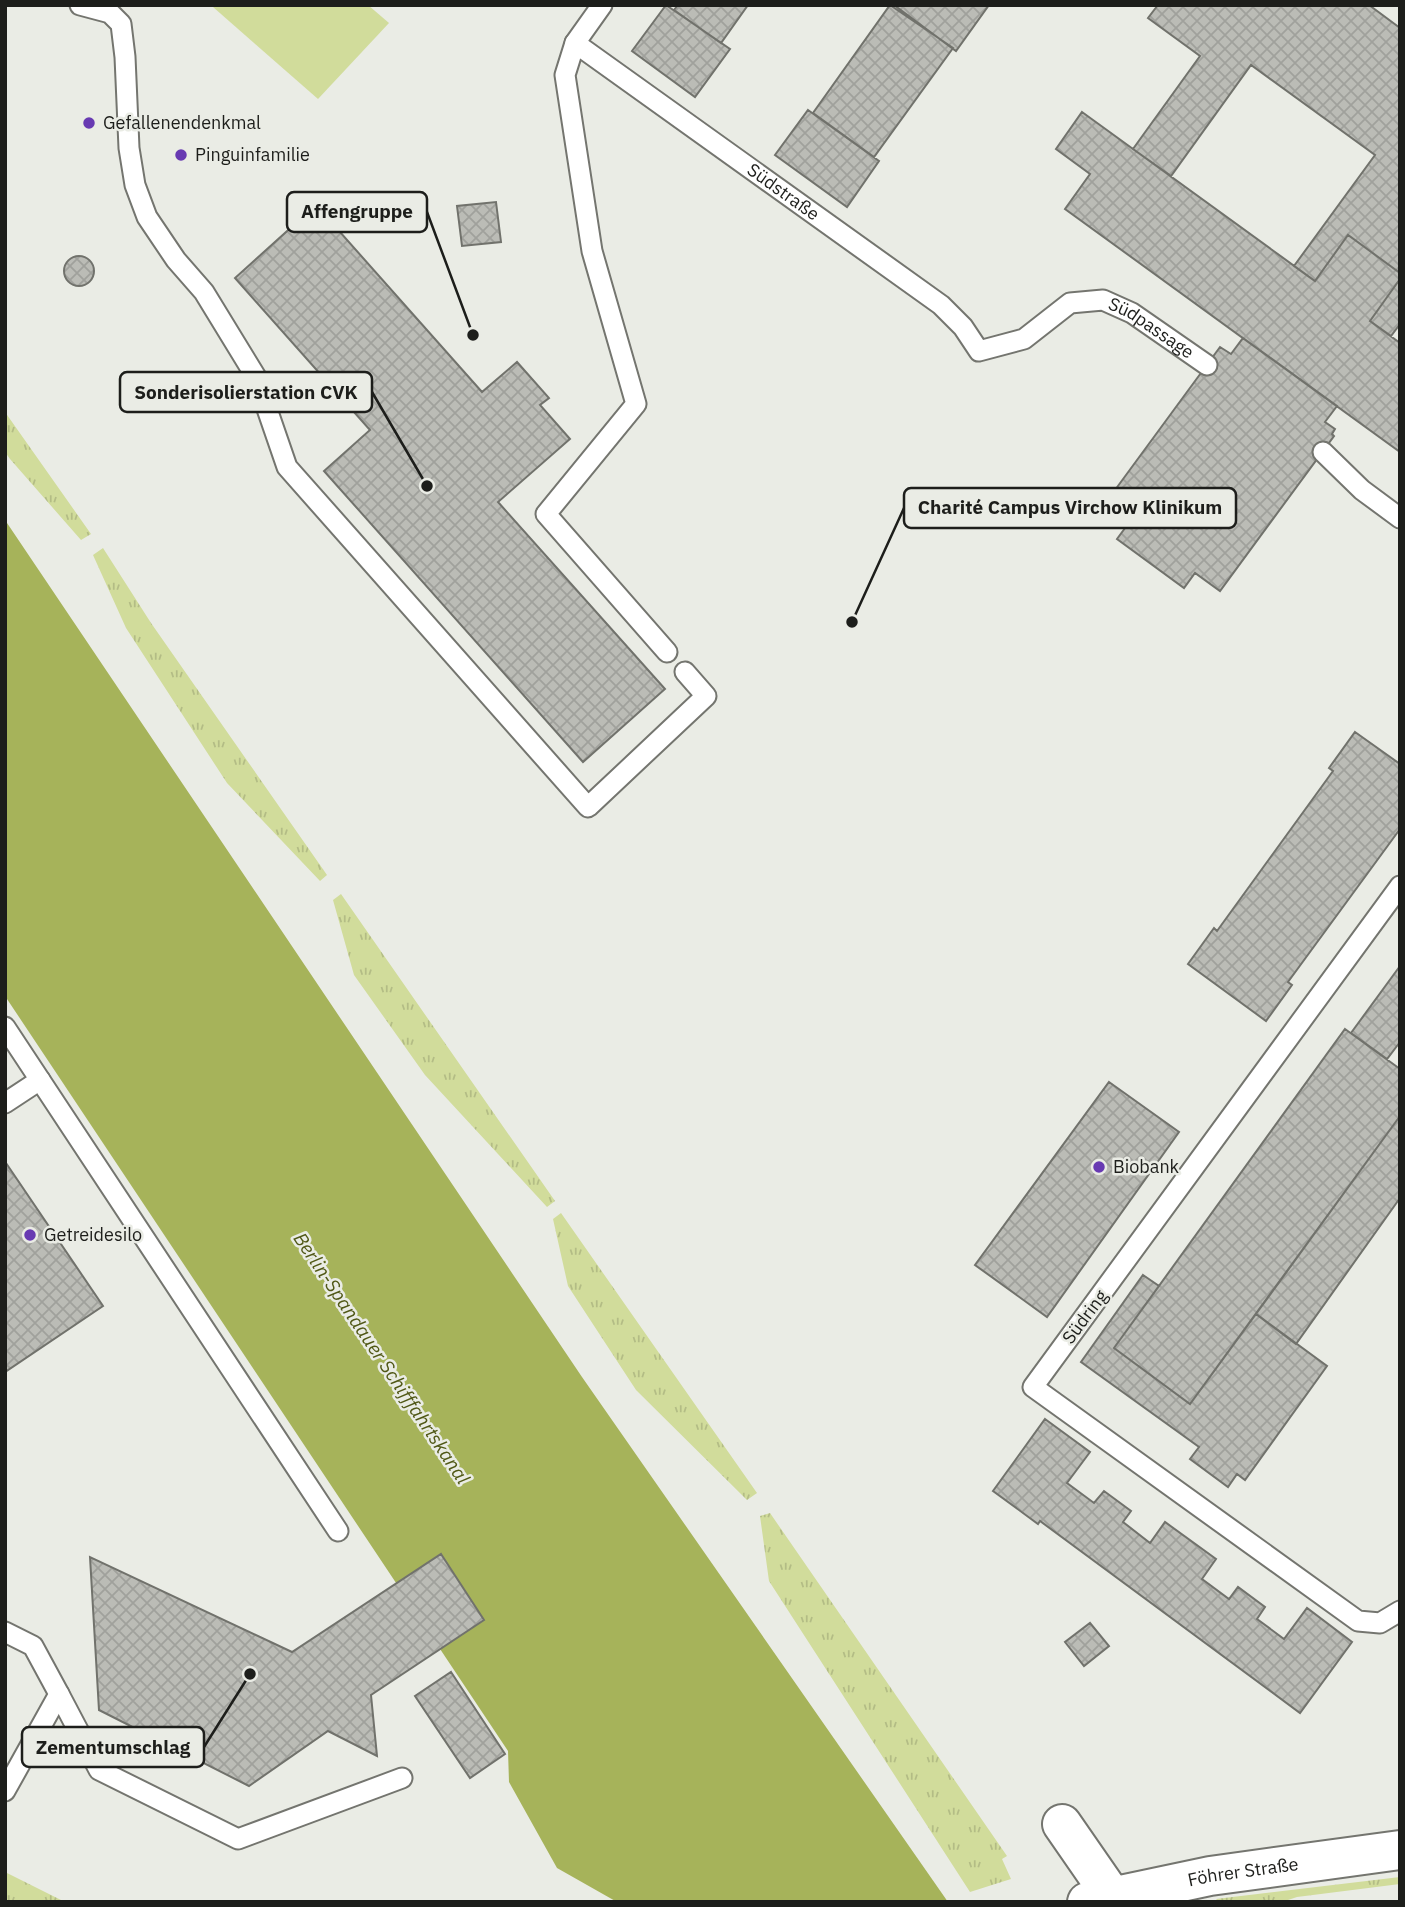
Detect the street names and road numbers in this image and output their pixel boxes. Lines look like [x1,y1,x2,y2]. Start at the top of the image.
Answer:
street label: Südstraße [743,158,824,225]
street label: Südpassage [1105,292,1199,364]
street label: Südring [1057,1285,1113,1348]
street label: Föhrer Straße [1185,1852,1300,1891]

